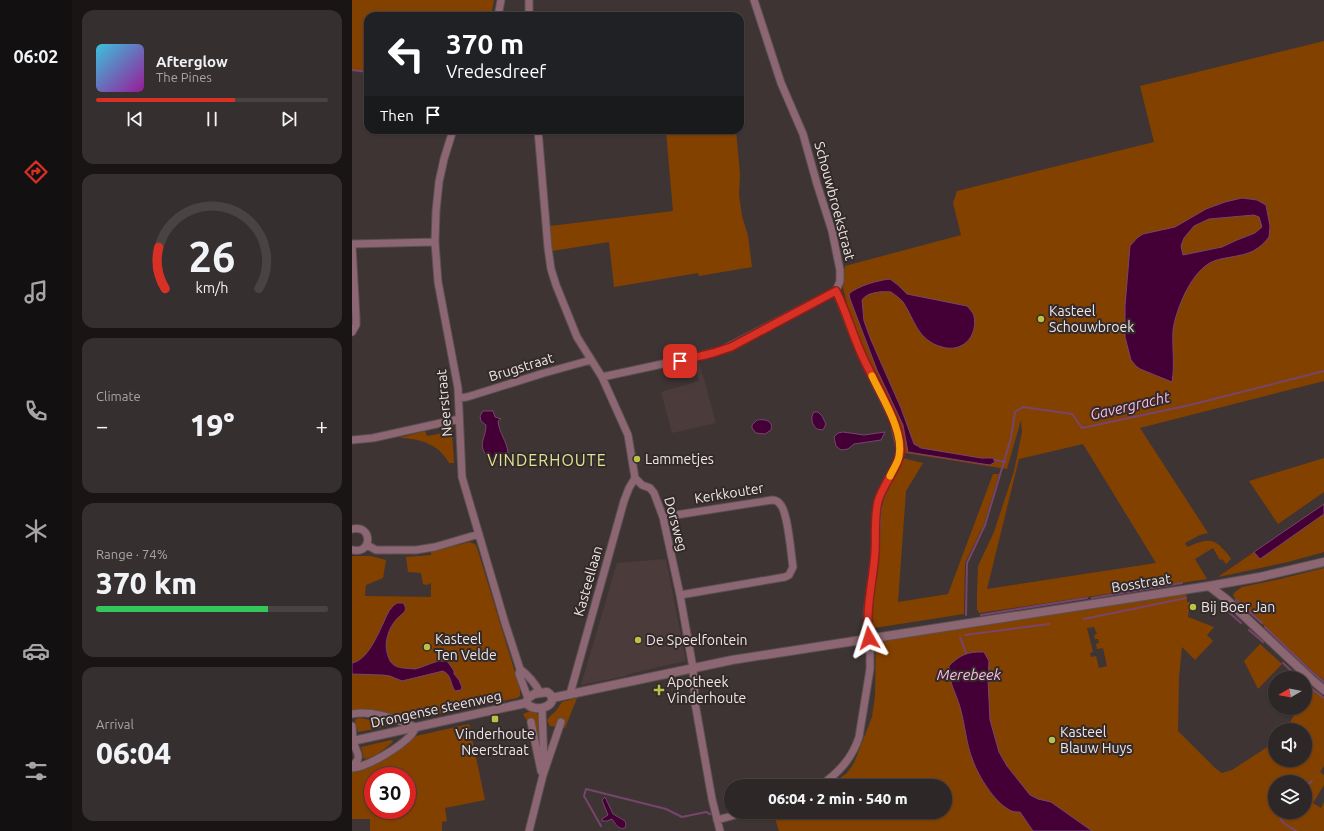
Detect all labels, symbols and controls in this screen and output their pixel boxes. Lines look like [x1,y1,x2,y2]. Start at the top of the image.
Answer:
icon: left [380,28,432,80]
text: 370 m [446,28,524,59]
text: 06:02 [13,46,59,66]
text: Afterglow [156,53,228,70]
text: Vredesdreef [446,61,546,81]
text: The Pines [156,70,212,84]
icon: arrive [422,104,444,126]
text: Then [380,107,414,124]
icon: previous [124,108,146,130]
icon: pause [201,108,223,130]
icon: next [278,108,300,130]
street label: Schouwbroekstraat [811,140,859,263]
icon: directions [22,158,50,186]
text: 26 [189,233,235,280]
icon: music [22,278,50,306]
text: km/h [196,280,228,296]
place label: Kasteel Schouwbroek [1049,303,1134,335]
marker: Kasteel Schouwbroek [1036,314,1046,324]
pin [663,344,697,378]
street label: Brugstraat [487,349,556,384]
icon: arrive [669,350,691,372]
street label: Neerstraat [433,368,455,437]
water label: Gavergracht [1088,388,1172,423]
text: Climate [96,389,141,403]
icon: phone [22,397,50,425]
text: 19° [190,408,234,442]
text: − [96,413,108,438]
text: + [316,413,328,438]
district label: VINDERHOUTE [487,451,607,469]
place label: Lammetjes [645,451,714,467]
marker: Lammetjes [632,454,642,464]
street label: Kerkkouter [693,480,765,506]
street label: Dorsweg [661,495,691,553]
icon: climate [22,517,50,545]
street label: Kasteellaan [570,544,606,618]
text: Range · 74% [96,547,168,561]
text: 370 km [96,566,197,600]
street label: Bosstraat [1110,570,1172,596]
place label: Bij Boer Jan [1201,599,1275,615]
marker: Bij Boer Jan [1188,602,1198,612]
position arrow [848,617,890,659]
place label: Kasteel Ten Velde [435,631,497,663]
place label: De Speelfontein [646,632,748,648]
marker: De Speelfontein [633,635,643,645]
icon: car [22,637,50,665]
marker: Kasteel Ten Velde [422,642,432,652]
water label: Merebeek [937,666,1002,683]
north arrow [1268,671,1312,715]
map controls [1268,671,1312,819]
place label: Apotheek Vinderhoute [667,674,746,706]
marker: Apotheek Vinderhoute [654,685,664,695]
street label: Drongense steenweg [369,687,503,731]
marker: Vinderhoute Neerstraat [490,714,500,724]
text: Arrival [96,717,134,731]
button: sound [1268,723,1312,767]
place label: Kasteel Blauw Huys [1060,724,1132,756]
place label: Vinderhoute Neerstraat [455,726,535,758]
marker: Kasteel Blauw Huys [1047,735,1057,745]
text: 06:04 [96,736,171,770]
icon: filters [22,757,50,785]
speed limit sign: 30 [364,767,416,819]
button: layers [1268,775,1312,819]
text: 06:04 · 2 min · 540 m [768,790,908,807]

